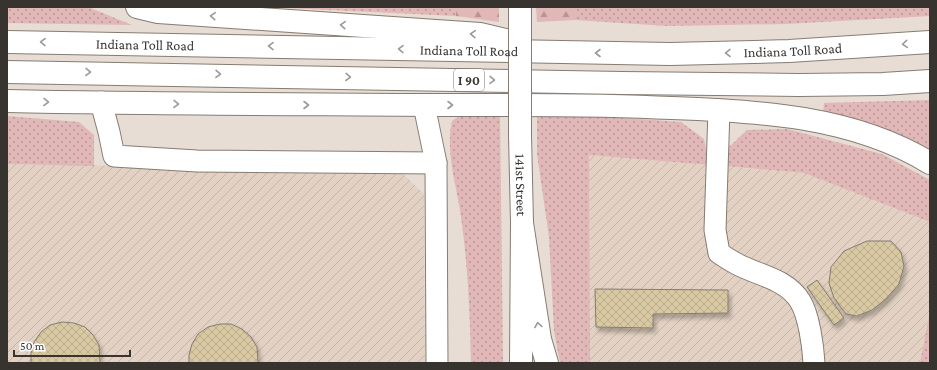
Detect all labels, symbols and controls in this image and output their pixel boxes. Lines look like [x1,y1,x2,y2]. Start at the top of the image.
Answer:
one-way arrow [210,12,216,21]
one-way arrow [340,21,346,29]
one-way arrow [470,29,476,38]
street label: Indiana Toll Road [96,36,195,53]
one-way arrow [40,38,46,46]
one-way arrow [901,39,908,48]
street label: Indiana Toll Road [743,40,843,60]
street label: Indiana Toll Road [420,41,519,59]
one-way arrow [268,42,274,51]
one-way arrow [398,45,404,53]
one-way arrow [725,48,731,57]
one-way arrow [595,49,601,57]
one-way arrow [85,68,91,76]
road number: I 90 [454,69,484,91]
one-way arrow [215,70,221,79]
one-way arrow [345,73,351,81]
one-way arrow [489,76,495,84]
one-way arrow [43,97,49,106]
one-way arrow [173,100,179,108]
one-way arrow [303,101,309,109]
one-way arrow [447,101,453,109]
street label: 141st Street [512,154,530,217]
one-way arrow [534,322,543,328]
scale bar [14,332,130,358]
text: 50 m [20,339,45,353]

